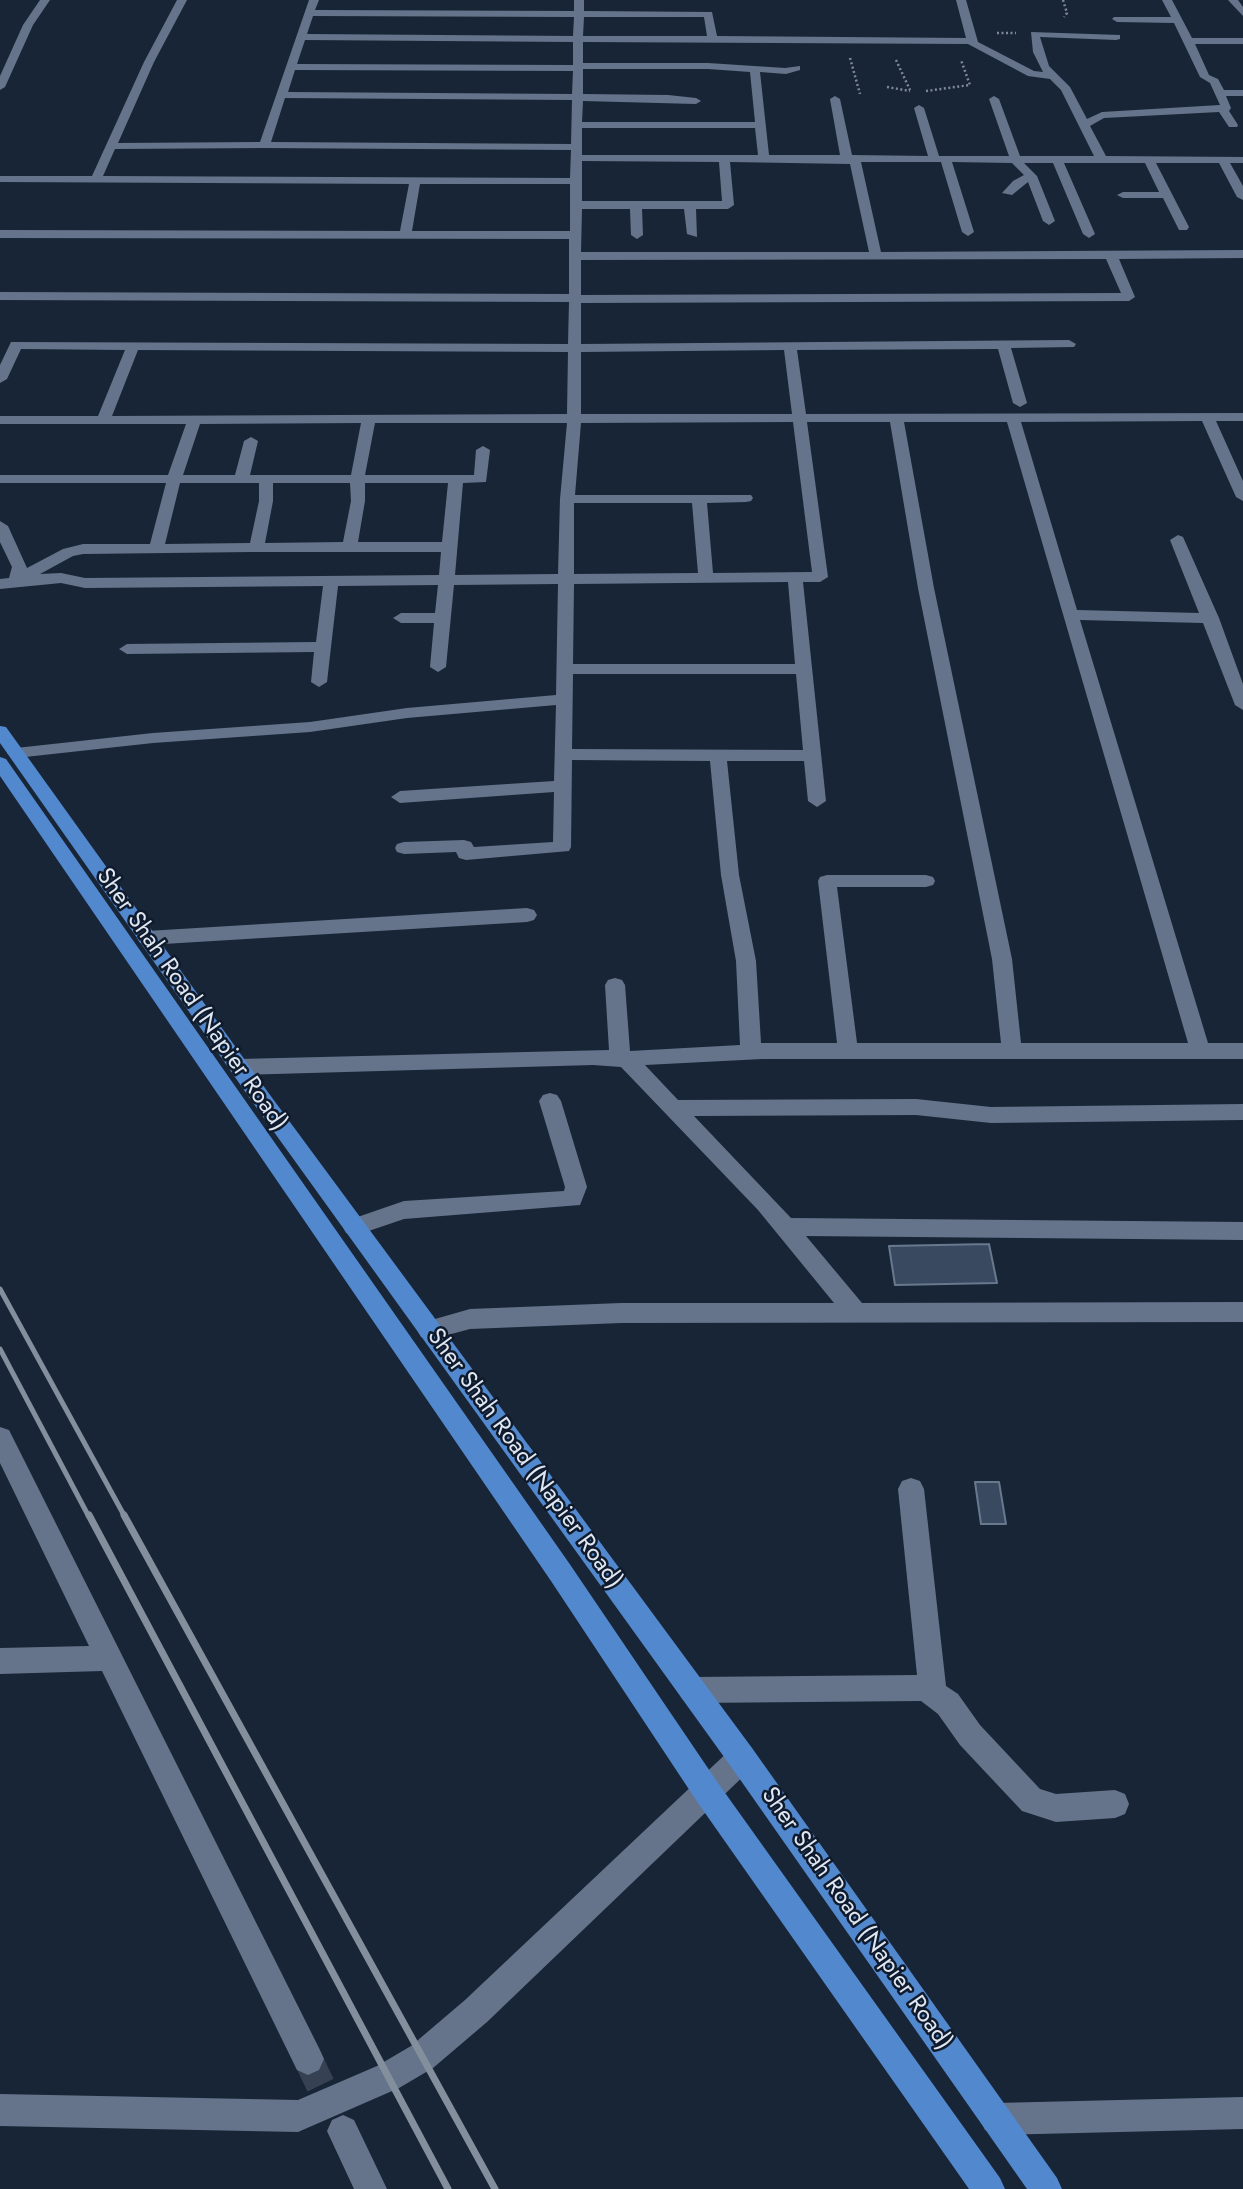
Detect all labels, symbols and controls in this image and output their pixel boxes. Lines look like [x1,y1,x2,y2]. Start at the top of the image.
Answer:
street label: Sher Shah Road (Napier Road) [89,863,293,1137]
street label: Sher Shah Road (Napier Road) [420,1323,628,1595]
street label: Sher Shah Road (Napier Road) [754,1782,958,2056]

